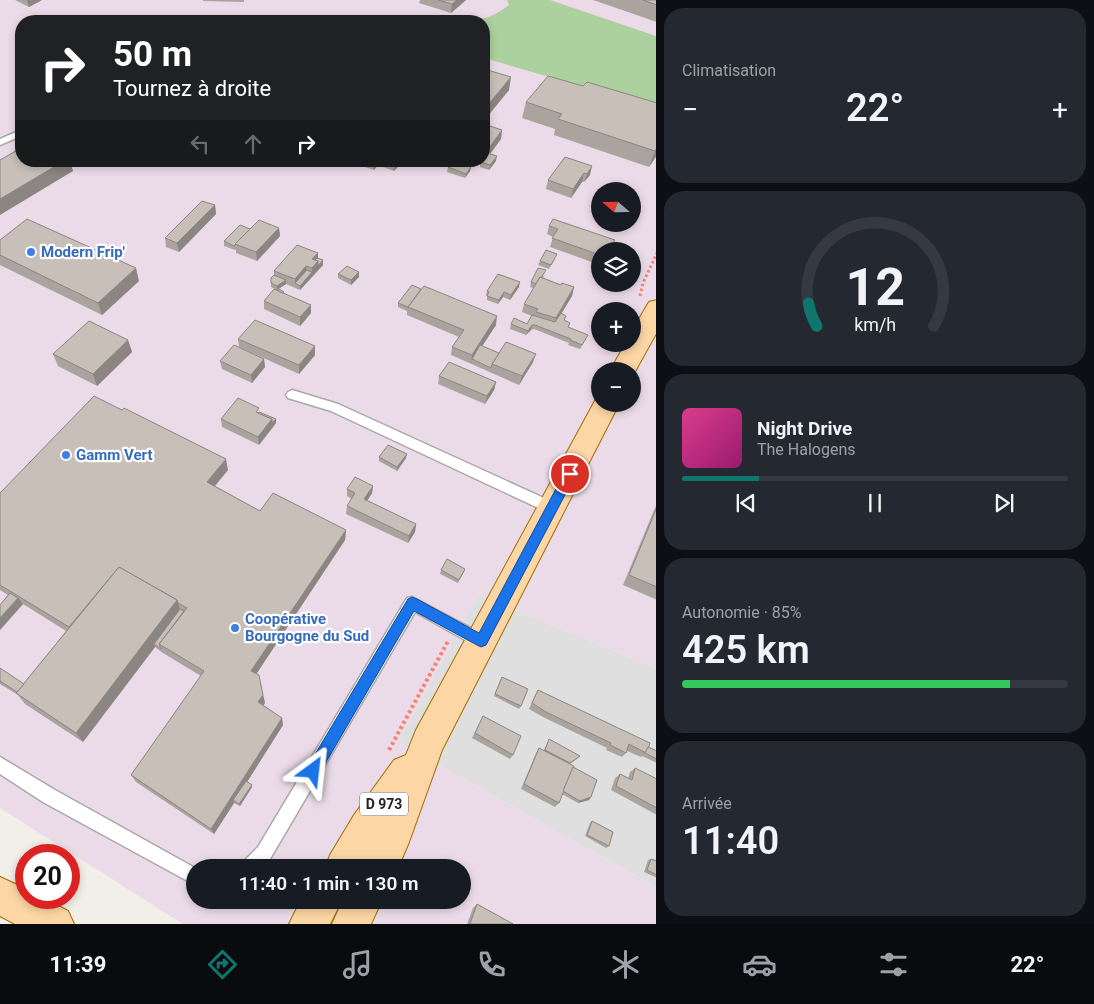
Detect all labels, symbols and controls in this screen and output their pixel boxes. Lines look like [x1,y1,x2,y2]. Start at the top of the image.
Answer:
text: 50 m [113,34,192,75]
icon: right [30,35,95,100]
text: Climatisation [682,61,776,80]
text: Tournez à droite [113,76,271,101]
text: 22° [846,86,904,130]
text: − [682,93,698,126]
text: + [1052,93,1068,126]
icon: left [186,130,214,158]
icon: ahead [239,130,267,158]
icon: right [292,130,320,158]
north arrow [591,182,641,232]
map controls [591,182,641,412]
button: layers [591,242,641,292]
place label: Modern Frip' [41,243,125,261]
marker: Modern Frip' [25,246,37,258]
text: 12 [845,257,905,318]
button: + [591,302,641,352]
text: km/h [854,314,896,335]
button: − [591,362,641,412]
text: Night Drive [757,417,852,440]
text: The Halogens [757,440,856,459]
place label: Gamm Vert [76,446,152,464]
marker: Gamm Vert [60,449,72,461]
pin [549,453,591,495]
icon: arrive [556,460,584,488]
icon: previous [732,489,760,517]
icon: pause [861,489,889,517]
icon: next [990,489,1018,517]
text: Autonomie · 85% [682,603,802,622]
place label: Coopérative Bourgogne du Sud [245,610,369,645]
marker: Coopérative Bourgogne du Sud [229,622,241,634]
text: 425 km [682,628,810,672]
position arrow [286,744,338,796]
road number: D 973 [360,792,408,816]
text: Arrivée [682,794,732,813]
text: 11:40 [682,819,779,863]
speed limit sign: 20 [15,844,80,909]
text: 11:40 · 1 min · 130 m [238,872,419,895]
icon: directions [205,947,240,982]
icon: music [340,947,375,982]
icon: phone [474,947,509,982]
icon: climate [608,947,643,982]
icon: car [742,947,777,982]
icon: filters [876,947,911,982]
text: 11:39 [50,952,106,977]
text: 22° [1010,952,1044,977]

